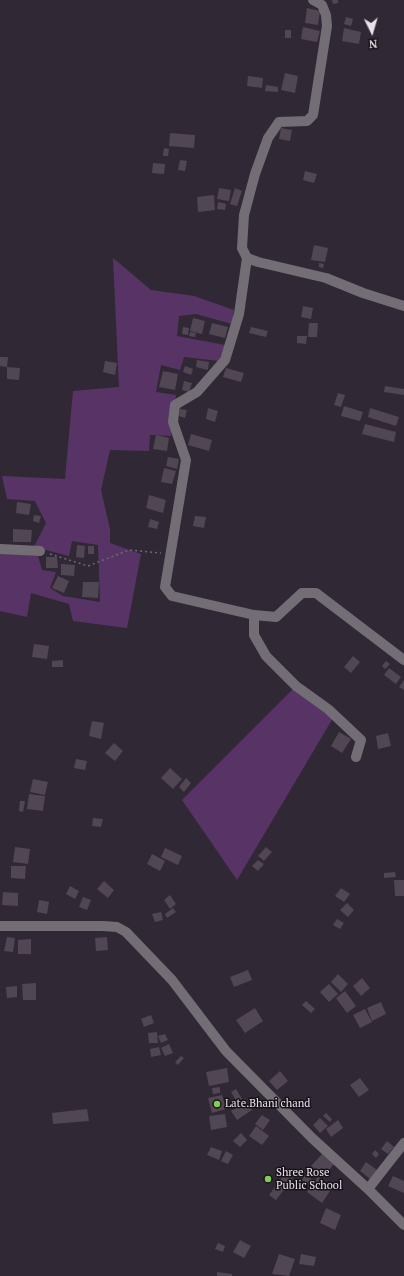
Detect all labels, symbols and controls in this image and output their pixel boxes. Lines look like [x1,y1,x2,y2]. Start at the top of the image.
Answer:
north arrow [352,12,392,52]
text: N [368,37,378,51]
place label: Late.Bhani chand [225,1097,310,1111]
marker: Late.Bhani chand [212,1099,222,1109]
place label: Shree Rose Public School [276,1166,342,1192]
marker: Shree Rose Public School [263,1174,273,1184]

